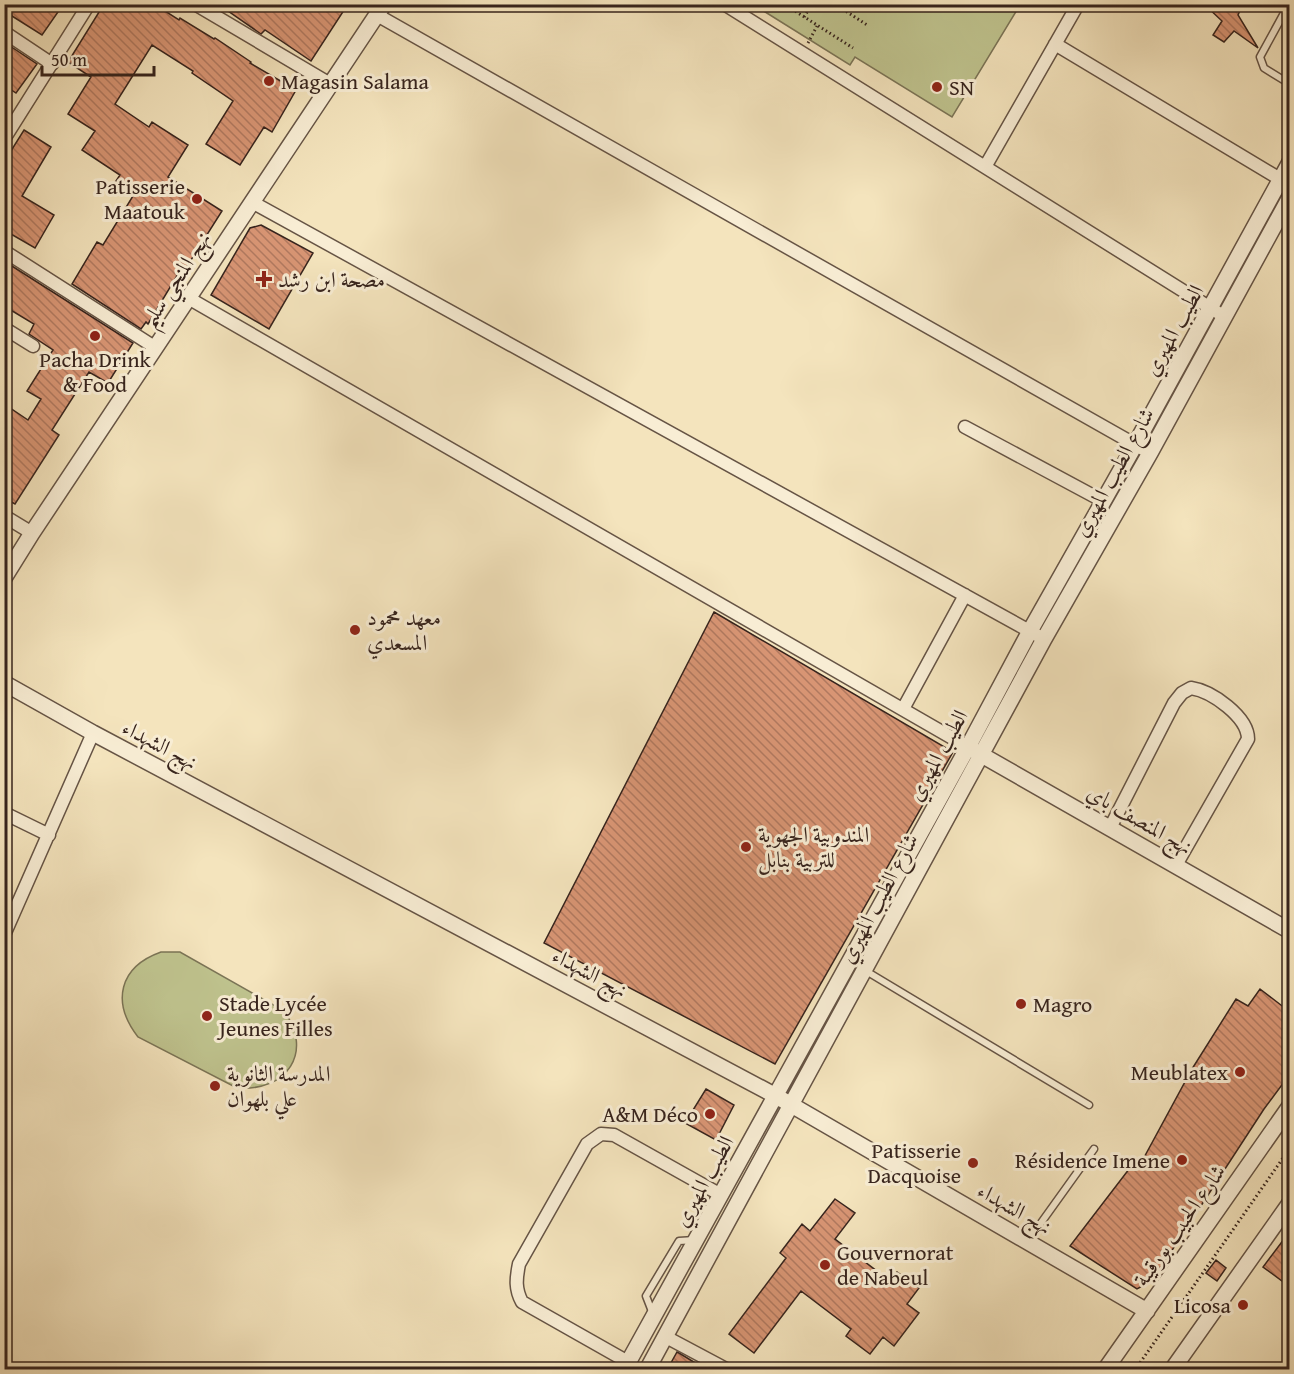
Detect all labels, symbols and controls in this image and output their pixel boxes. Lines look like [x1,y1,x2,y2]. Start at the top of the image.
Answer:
scale bar [42,39,154,77]
text: 50 m [51,46,87,73]
place label: Magasin Salama [281,65,430,97]
place label: SN [949,71,974,103]
marker: Magasin Salama [262,74,276,88]
marker: SN [930,80,944,94]
place label: Patisserie Maatouk [95,170,186,227]
marker: Patisserie Maatouk [190,192,204,206]
street label: نهج المنجي سليم [132,225,223,337]
place label: مصحة ابن رشد [278,263,385,295]
marker: مصحة ابن رشد [255,270,273,288]
street label: الطيب المهيري [1135,278,1213,383]
marker: Pacha Drink & Food [88,329,102,343]
place label: Pacha Drink & Food [39,343,152,400]
street label: شارع الطيب المهيري [1064,401,1164,544]
place label: معهد محمود المسعدي [367,601,441,660]
marker: معهد محمود المسعدي [348,623,362,637]
street label: الطيب المهيري [899,703,977,808]
street label: نهج الشهداء [115,711,203,781]
street label: نهج المنصف باي [1079,776,1199,866]
place label: المندوبية الجهوية للتربية بنابل [758,818,869,875]
street label: شارع الطيب المهيري [830,827,928,970]
marker: المندوبية الجهوية للتربية بنابل [739,840,753,854]
street label: نهج الشهداء [545,939,633,1009]
place label: Stade Lycée Jeunes Filles [216,987,333,1044]
place label: Magro [1033,988,1092,1020]
marker: Magro [1014,997,1028,1011]
marker: Stade Lycée Jeunes Filles [200,1009,214,1023]
place label: Meublatex [1131,1056,1229,1088]
place label: المدرسة الثانوية علي بلهوان [227,1057,330,1120]
marker: Meublatex [1233,1065,1247,1079]
marker: المدرسة الثانوية علي بلهوان [208,1079,222,1093]
place label: A&M Déco [602,1098,698,1130]
marker: A&M Déco [703,1107,717,1121]
street label: الطيب المهيري [665,1129,743,1234]
place label: Patisserie Dacquoise [868,1134,961,1191]
place label: Résidence Imene [1015,1144,1170,1176]
marker: Résidence Imene [1175,1153,1189,1167]
marker: Patisserie Dacquoise [966,1156,980,1170]
street label: شارع الحبيب بورقيبة [1125,1157,1236,1294]
street label: نهج الشهداء [970,1174,1058,1246]
place label: Gouvernorat de Nabeul [837,1236,954,1293]
marker: Gouvernorat de Nabeul [818,1258,832,1272]
place label: Licosa [1174,1289,1232,1321]
marker: Licosa [1236,1298,1250,1312]

